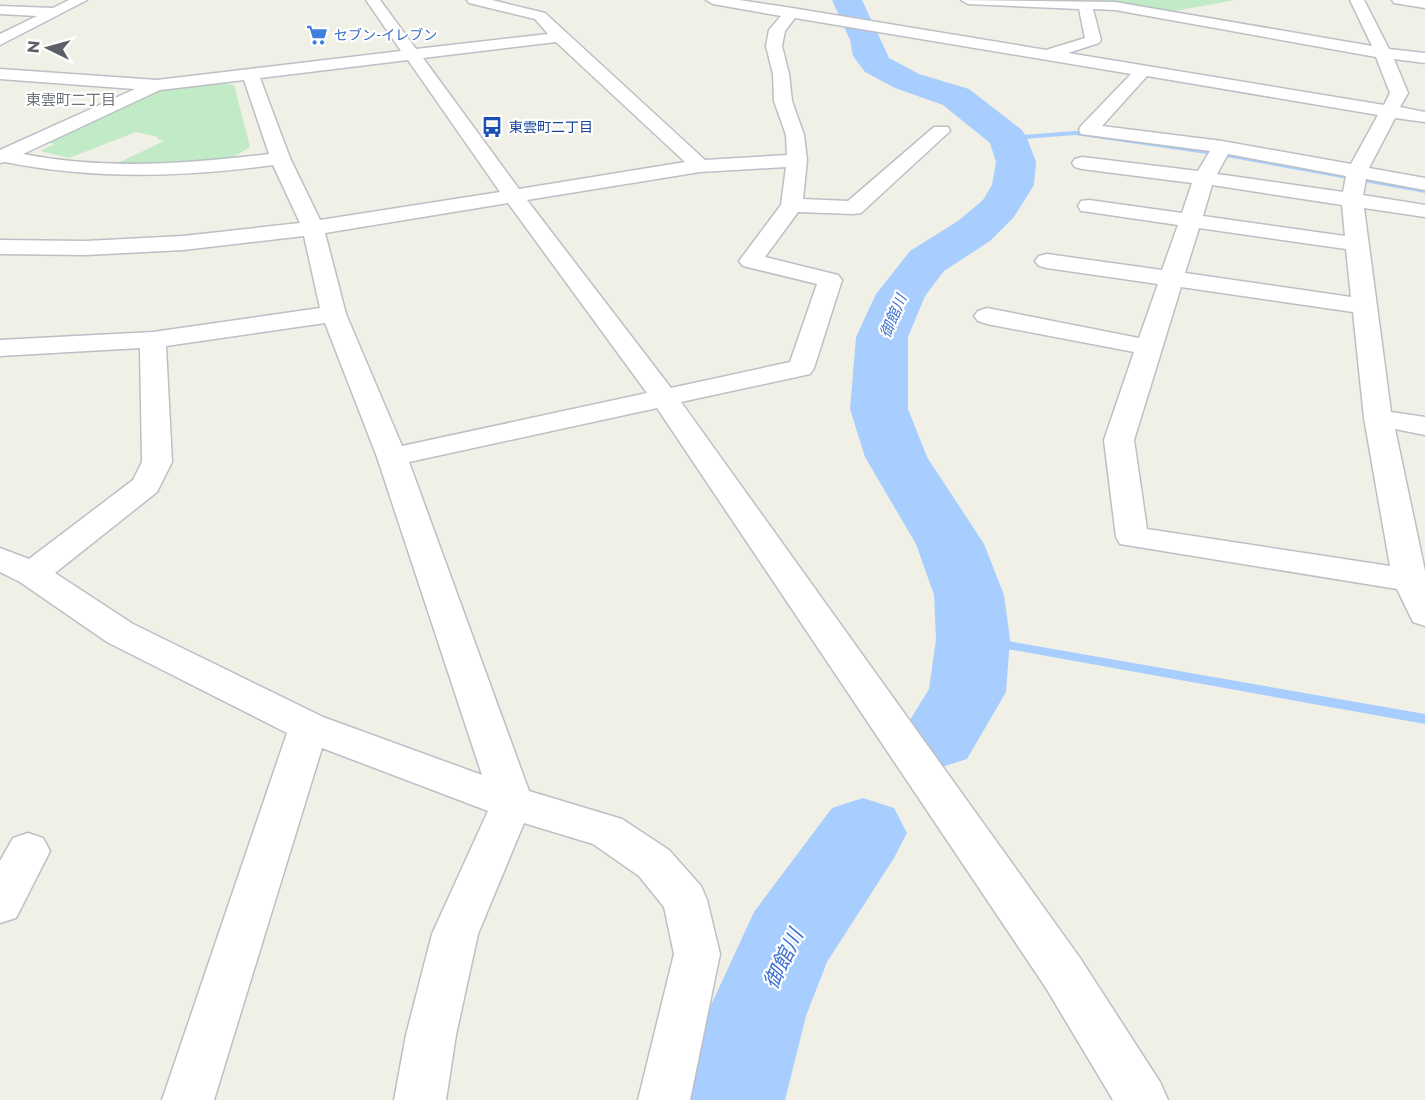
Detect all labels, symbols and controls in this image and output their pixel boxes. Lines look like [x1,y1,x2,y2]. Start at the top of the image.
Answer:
north arrow [18,18,78,78]
supermarket icon: セブン-イレブン [305,23,329,47]
place label: セブン-イレブン [334,26,437,44]
text: N [24,39,44,54]
district label: 東雲町二丁目 [26,90,116,109]
bus stop icon: 東雲町二丁目 [480,115,504,139]
place label: 東雲町二丁目 [509,118,593,136]
water label: 御館川 [875,290,911,340]
water label: 御館川 [758,923,809,993]

